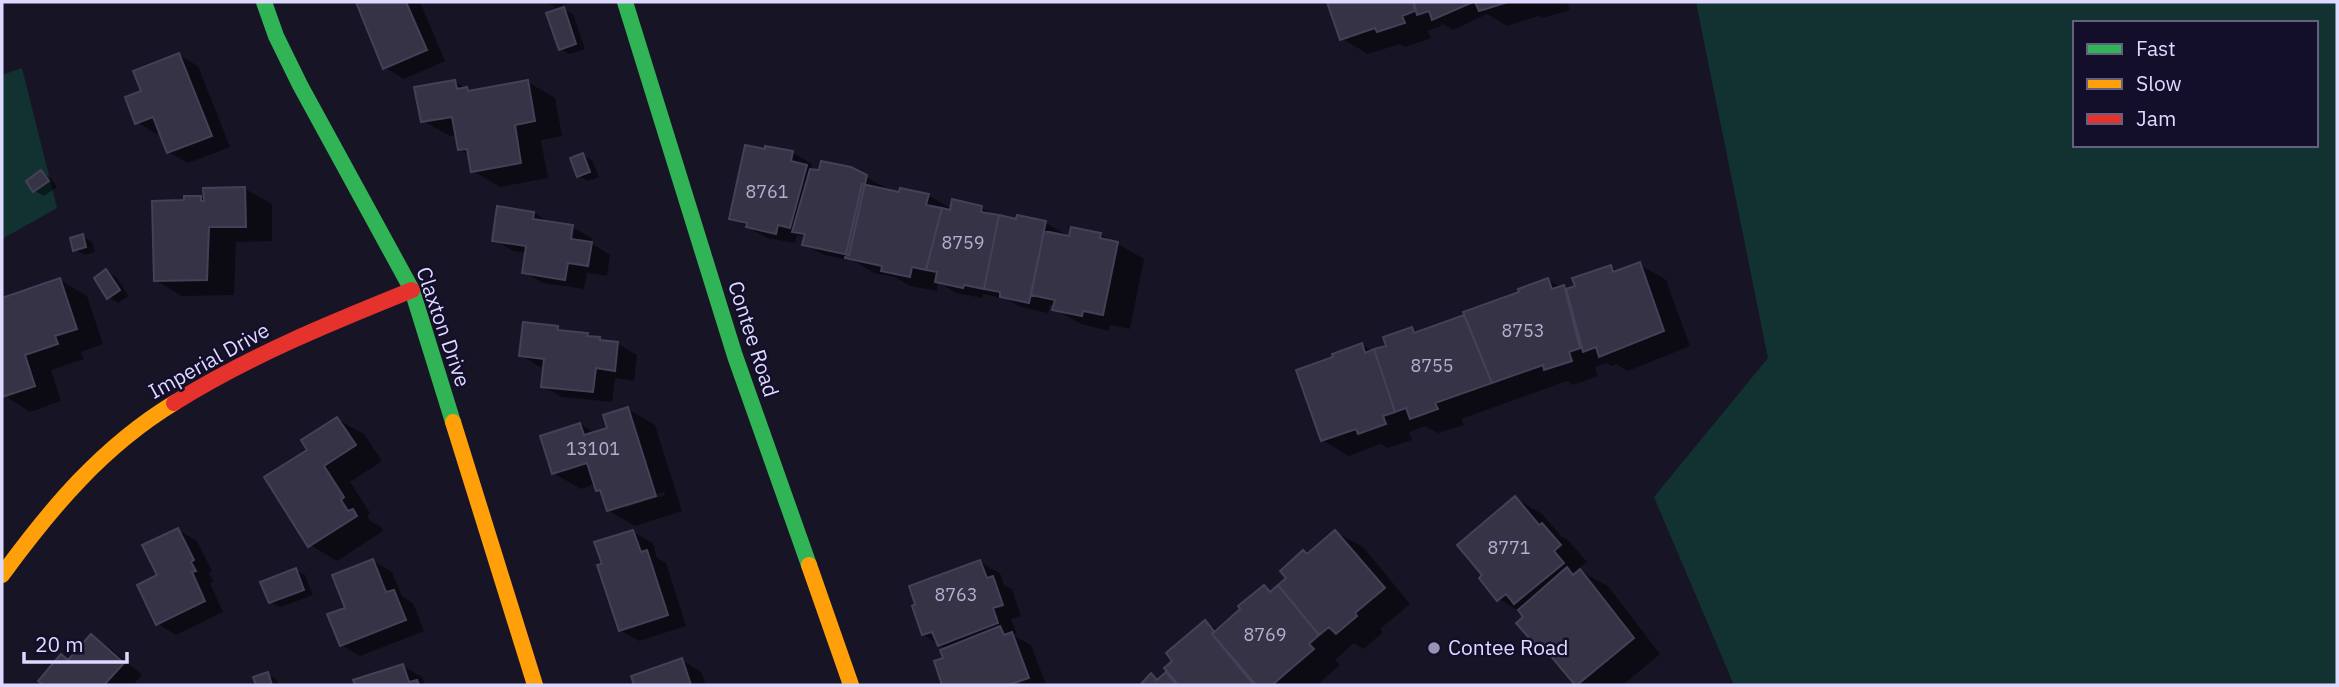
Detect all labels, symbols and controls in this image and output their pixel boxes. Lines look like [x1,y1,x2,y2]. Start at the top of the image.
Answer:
legend [2073,21,2318,147]
text: Fast [2136,34,2176,62]
text: Slow [2136,69,2182,97]
text: Jam [2136,104,2176,132]
house number: 8761 [745,180,789,203]
house number: 8759 [941,231,985,254]
street label: Claxton Drive [410,263,478,390]
street label: Contee Road [722,277,786,400]
street label: Imperial Drive [143,315,274,405]
house number: 8753 [1501,319,1545,342]
house number: 8755 [1410,354,1454,377]
house number: 13101 [566,437,620,460]
house number: 8771 [1487,536,1531,559]
house number: 8763 [934,583,978,606]
scale bar [24,620,128,664]
house number: 8769 [1243,623,1287,646]
text: 20 m [35,630,84,658]
place label: Contee Road [1448,633,1568,661]
marker: Contee Road [1426,640,1442,656]

